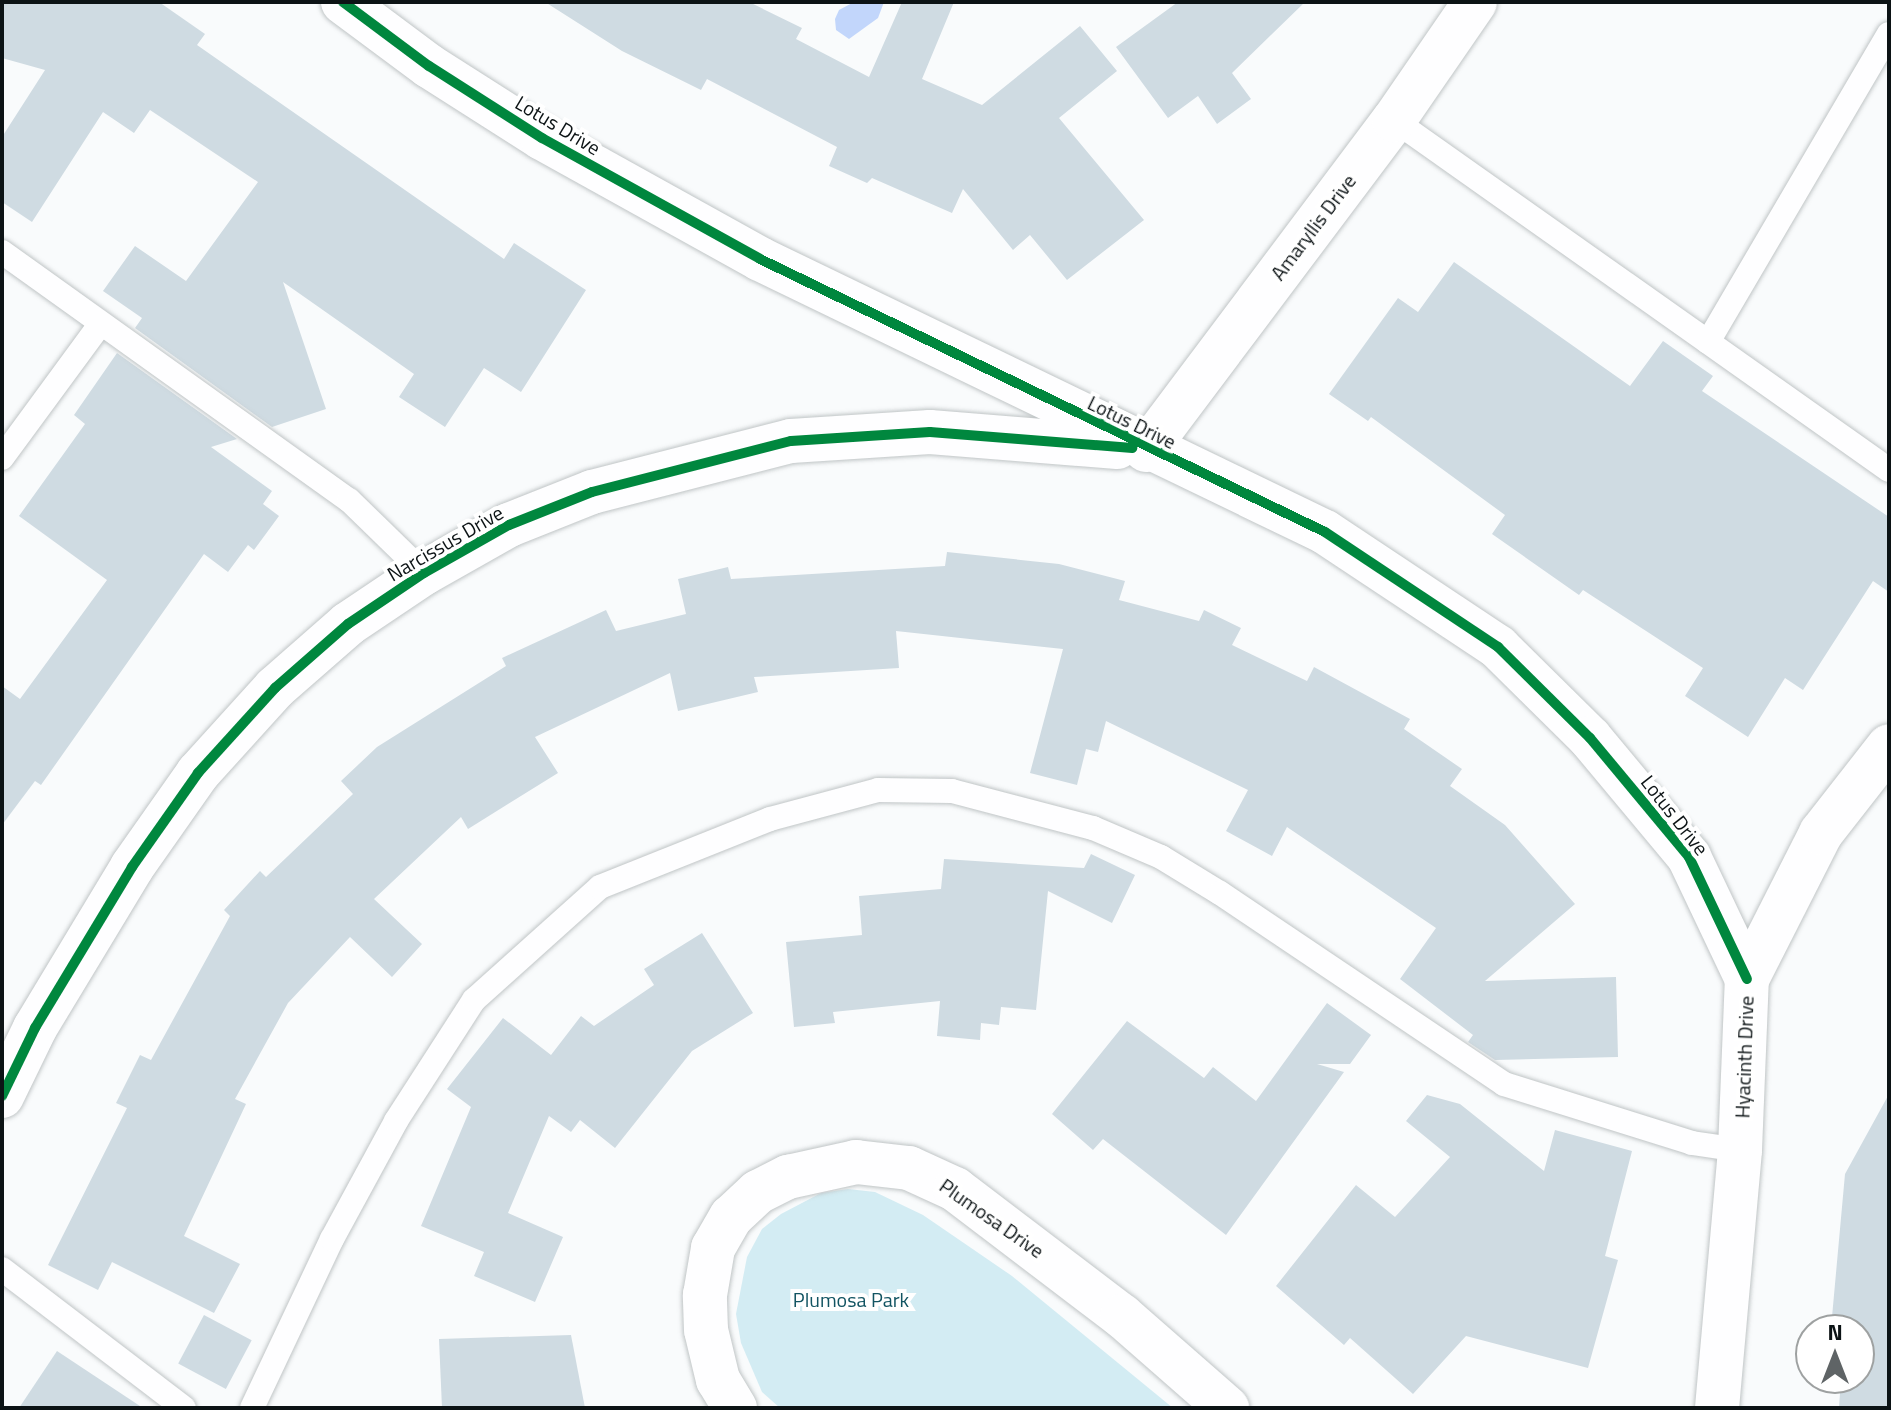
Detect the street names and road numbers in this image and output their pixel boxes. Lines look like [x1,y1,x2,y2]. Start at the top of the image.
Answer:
street label: Lotus Drive [511,90,605,160]
street label: Amaryllis Drive [1265,169,1361,285]
street label: Lotus Drive [1084,390,1180,454]
street label: Narcissus Drive [383,500,507,586]
street label: Lotus Drive [1636,770,1714,860]
street label: Hyacinth Drive [1730,995,1758,1119]
street label: Plumosa Drive [935,1173,1049,1263]

